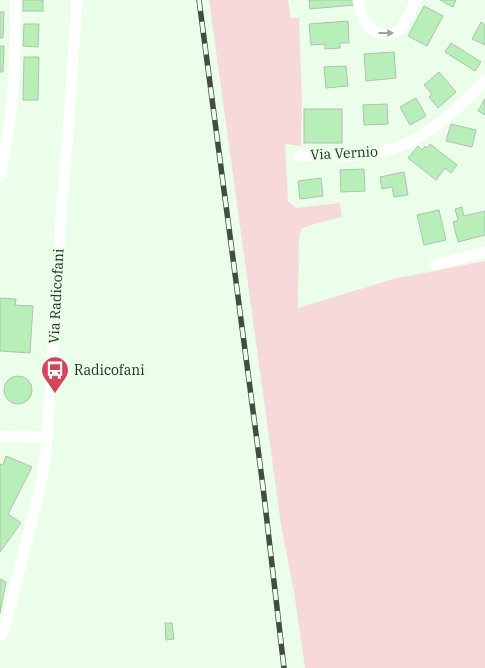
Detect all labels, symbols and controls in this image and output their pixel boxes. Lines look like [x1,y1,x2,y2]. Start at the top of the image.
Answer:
one-way arrow [378,29,394,37]
street label: Via Vernio [310,142,378,164]
street label: Via Radicofani [45,248,67,344]
bus stop icon: Radicofani [40,355,70,394]
place label: Radicofani [74,361,145,379]

